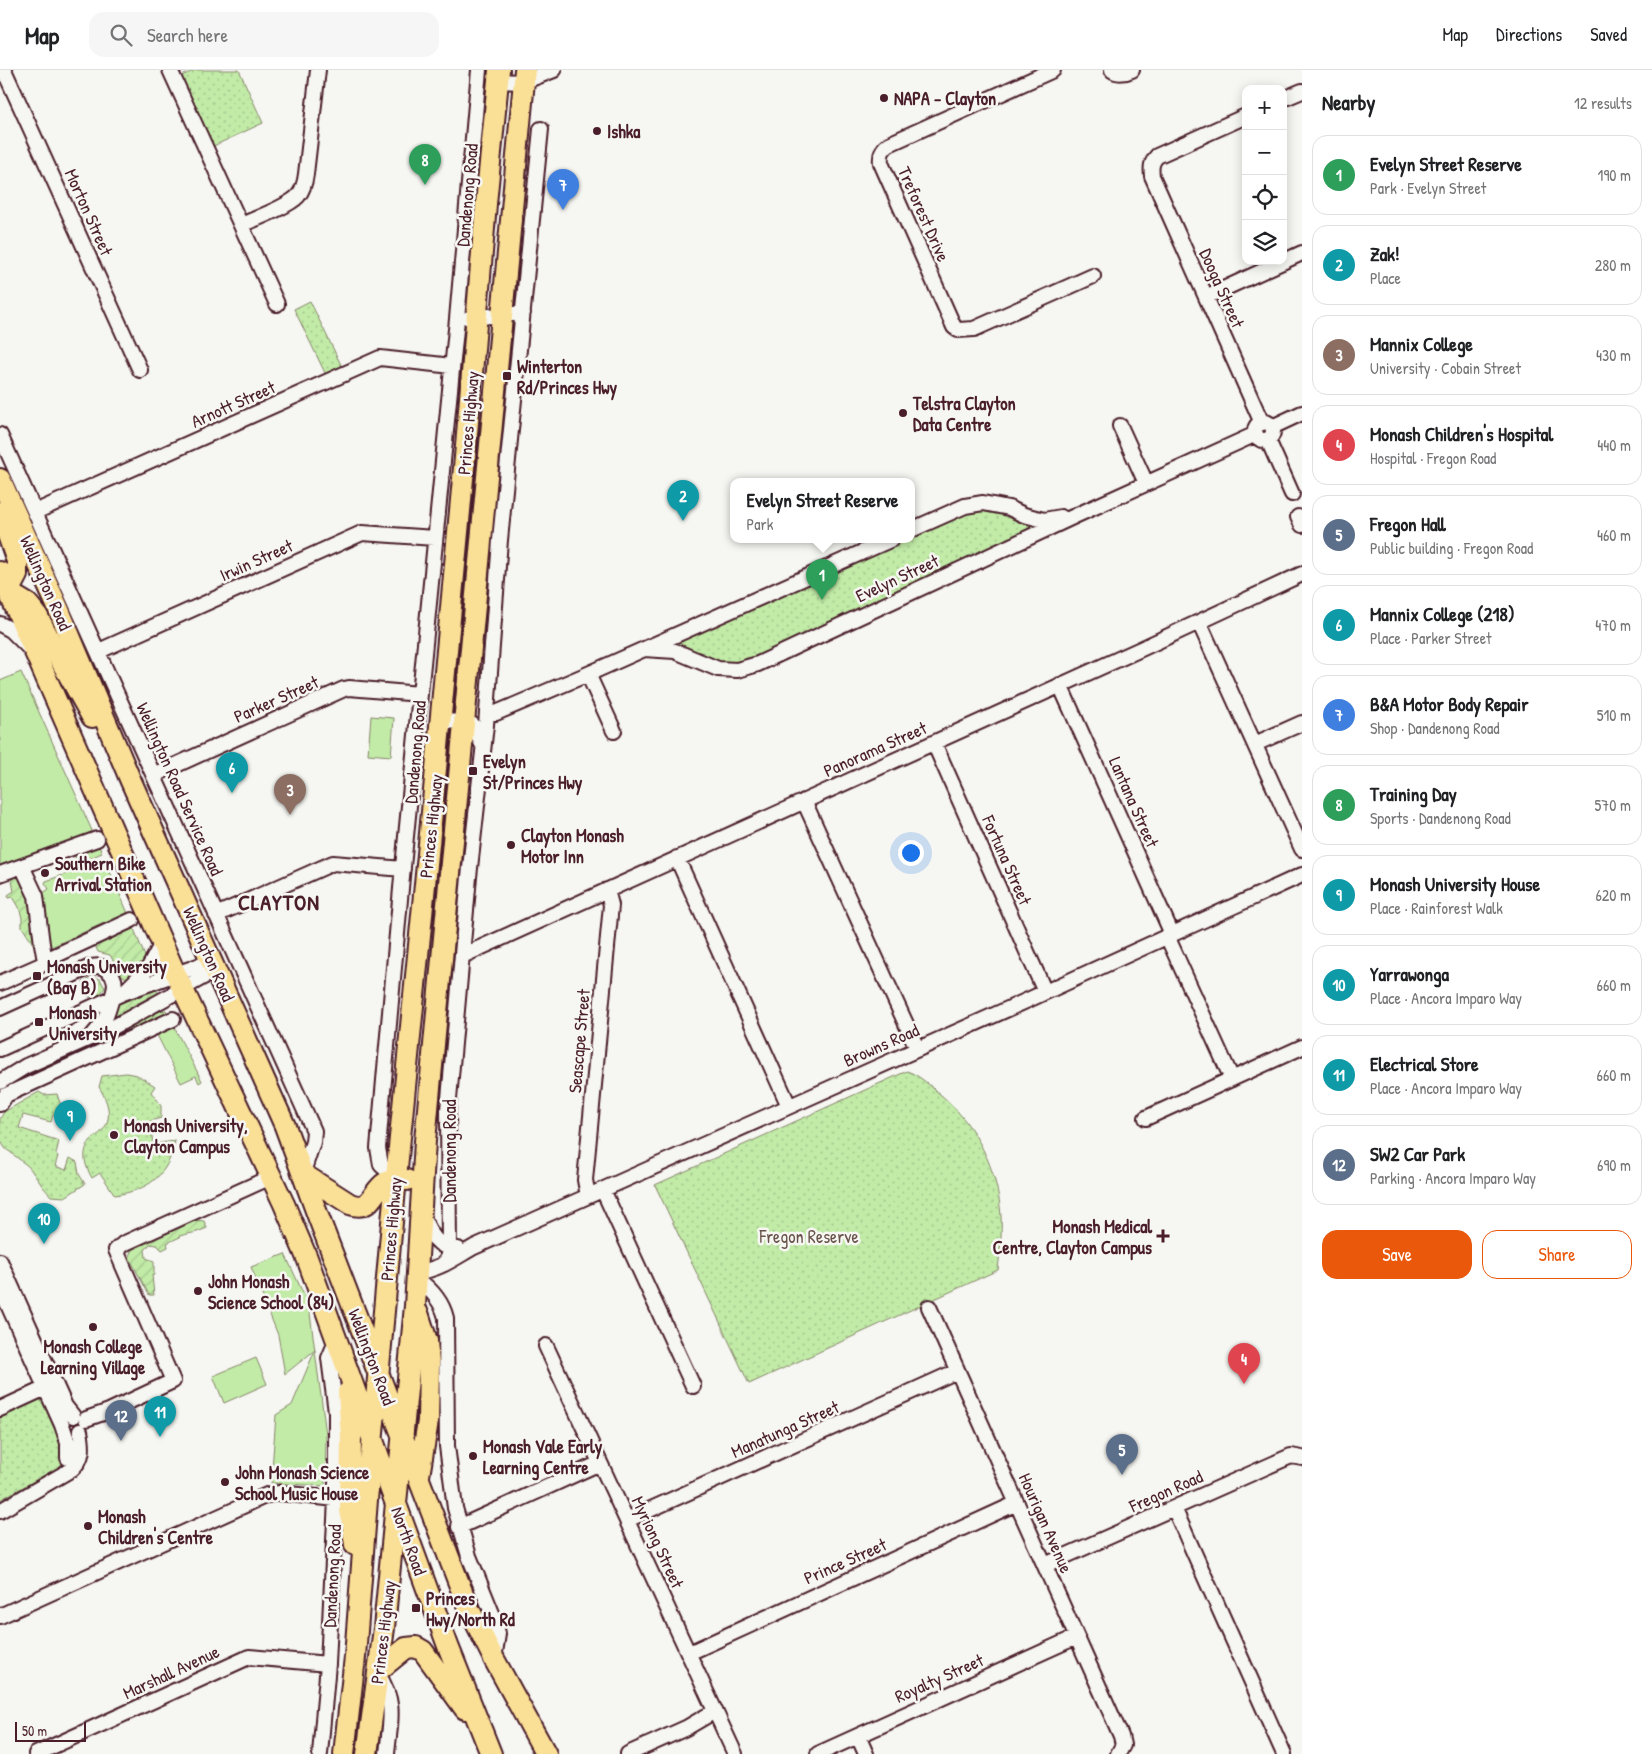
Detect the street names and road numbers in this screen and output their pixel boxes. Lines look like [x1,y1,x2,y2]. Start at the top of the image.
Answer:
street label: Dandenong Road [450,143,484,247]
street label: Treforest Drive [892,163,956,265]
street label: Morton Street [59,165,120,260]
street label: Dooga Street [1193,244,1251,332]
street label: Princes Highway [451,370,485,476]
street label: Arnott Street [187,374,280,434]
street label: Wellington Road [14,532,78,634]
street label: Irwin Street [215,532,297,587]
street label: Evelyn Street [851,548,943,608]
street label: Parker Street [230,669,323,729]
street label: Wellington Road Service Road [131,699,229,879]
street label: Dandenong Road [398,700,432,804]
street label: Panorama Street [819,715,931,783]
street label: Lantana Street [1103,753,1165,852]
street label: Princes Highway [413,773,449,879]
street label: Fortuna Street [976,810,1038,909]
street label: Wellington Road [177,903,241,1005]
street label: Seascape Street [562,987,596,1094]
street label: Browns Road [839,1017,923,1073]
street label: Dandenong Road [437,1099,462,1203]
street label: Princes Highway [374,1176,408,1282]
street label: Wellington Road [342,1305,402,1409]
street label: Manatunga Street [727,1394,844,1464]
street label: Fregon Road [1124,1464,1207,1519]
street label: Hourigan Avenue [1013,1469,1079,1577]
street label: Myriong Street [626,1492,691,1593]
street label: North Road [385,1503,433,1579]
street label: Dandenong Road [317,1524,347,1628]
street label: Prince Street [800,1531,891,1590]
street label: Princes Highway [364,1578,402,1685]
street label: Marshall Avenue [119,1639,223,1705]
street label: Royalty Street [891,1647,988,1709]

